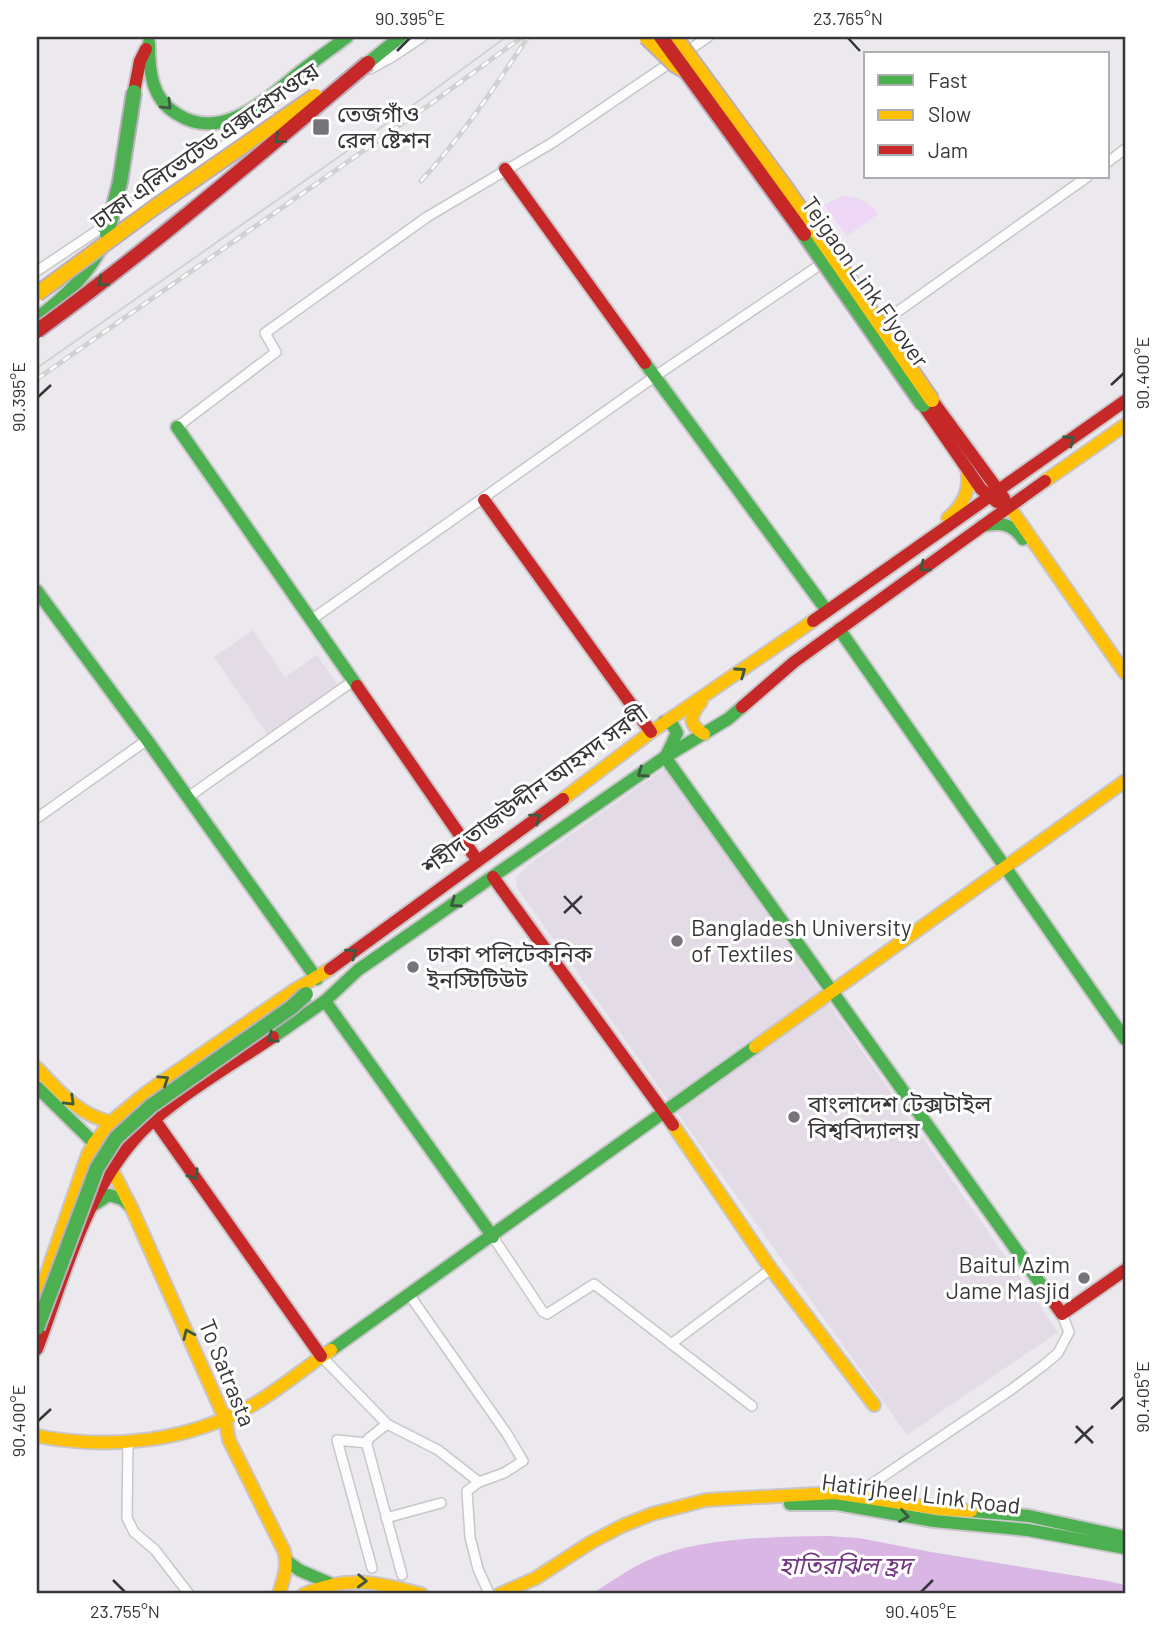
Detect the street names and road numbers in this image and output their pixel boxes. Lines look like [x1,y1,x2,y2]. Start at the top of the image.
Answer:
street label: ঢাকা এলিভেটেড এক্সপ্রেসওয়ে [84,56,324,235]
street label: Tejgaon Link Flyover [796,191,936,373]
street label: শহীদ তাজউদ্দীন আহমদ সরণী [415,697,653,881]
street label: To Satrasta [194,1315,262,1430]
street label: Hatirjheel Link Road [820,1467,1022,1519]

